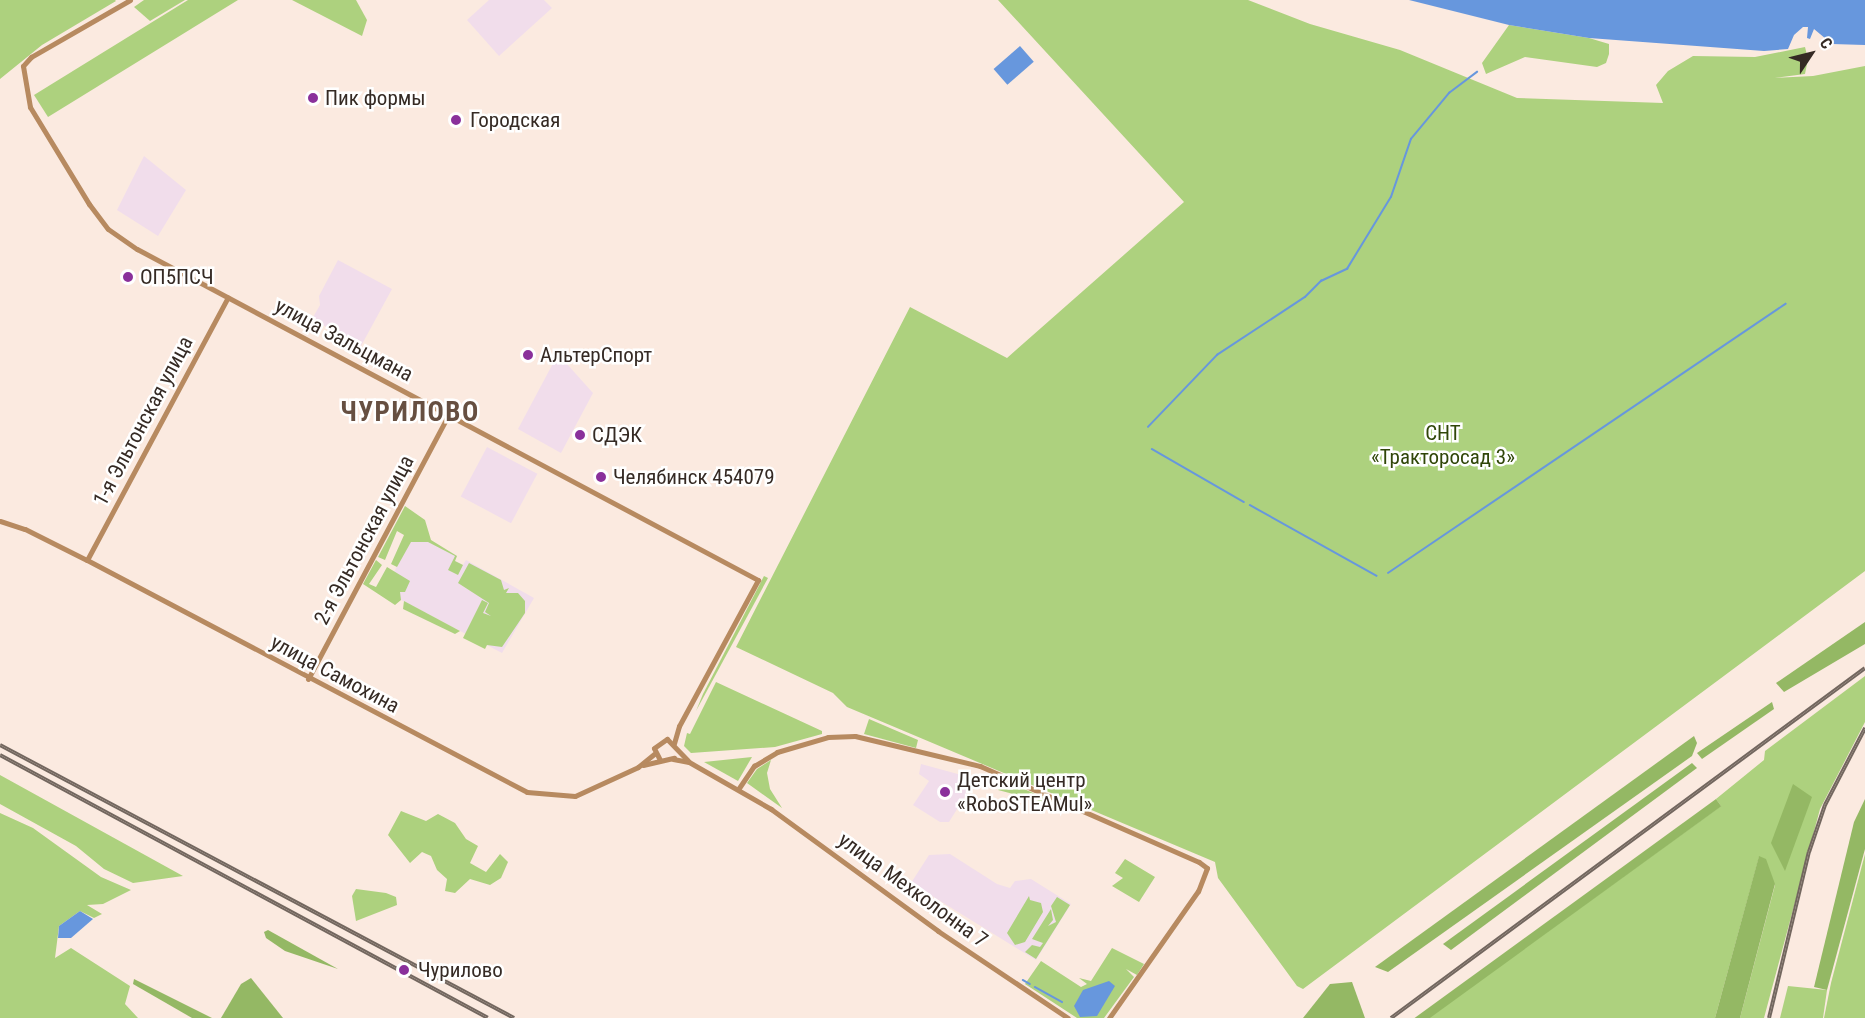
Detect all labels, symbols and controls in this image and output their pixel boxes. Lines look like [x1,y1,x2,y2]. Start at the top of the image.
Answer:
north arrow [1781,24,1841,84]
text: С [1816,34,1837,53]
place label: Пик формы [325,85,426,111]
marker: Пик формы [306,91,320,105]
place label: Городская [470,107,560,133]
marker: Городская [447,111,465,129]
place label: ОП5ПСЧ [140,264,214,290]
marker: ОП5ПСЧ [121,270,135,284]
street label: улица Зальцмана [271,293,417,387]
street label: 1-я Эльтонская улица [88,332,198,510]
place label: АльтерСпорт [540,342,652,368]
marker: АльтерСпорт [521,348,535,362]
district label: ЧУРИЛОВО [340,397,480,429]
park label: СНТ «Тракторосад 3» [1371,420,1515,470]
place label: СДЭК [592,422,642,448]
marker: СДЭК [573,428,587,442]
street label: 2-я Эльтонская улица [309,451,419,629]
place label: Челябинск 454079 [613,464,774,490]
marker: Челябинск 454079 [594,470,608,484]
street label: улица Самохина [266,630,404,718]
place label: Детский центр «RoboSTEAMul» [957,767,1092,817]
marker: Детский центр «RoboSTEAMul» [938,785,952,799]
street label: улица Мехколонна 7 [833,827,993,953]
place label: Чурилово [418,957,503,983]
marker: Чурилово [395,961,413,979]

